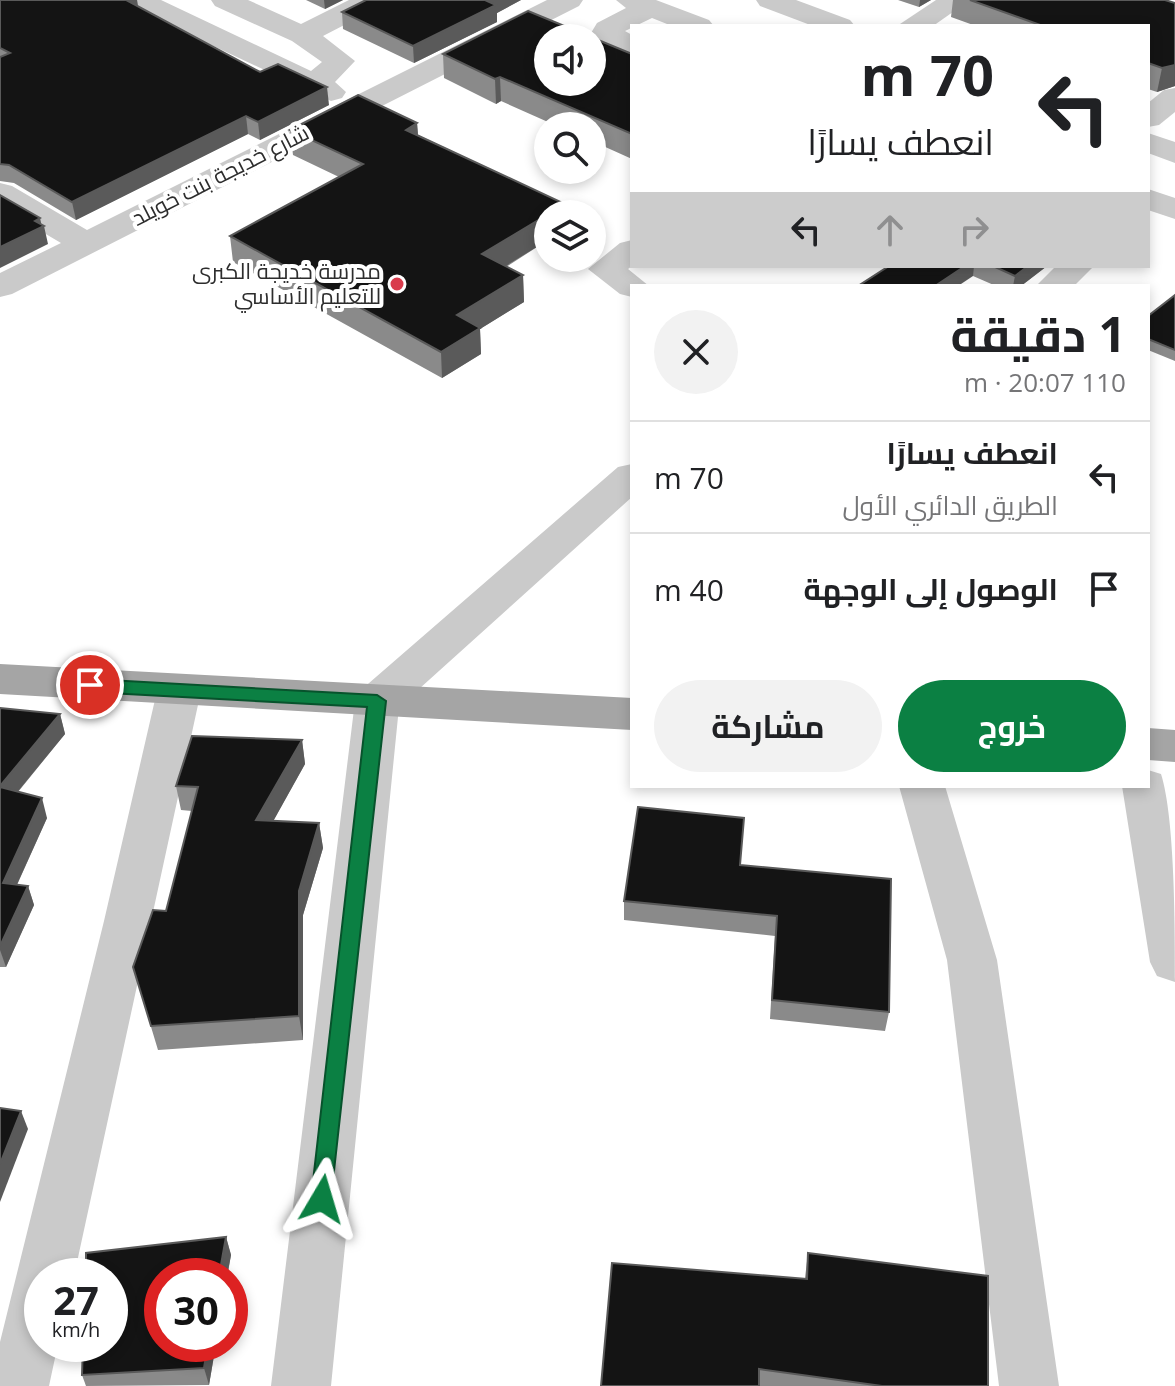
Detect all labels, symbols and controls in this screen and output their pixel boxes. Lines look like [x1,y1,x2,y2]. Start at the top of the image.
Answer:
map controls [534,24,606,272]
button: sound [534,24,606,96]
text: 70 m [860,36,994,112]
icon: left [1022,56,1126,160]
button: search [534,112,606,184]
street label: شارع خديجة بنت خويلد [126,116,314,233]
text: انعطف يسارًا [807,117,994,166]
button: layers [534,200,606,272]
icon: left [784,208,828,252]
icon: ahead [868,208,912,252]
icon: right [952,208,996,252]
place label: مدرسة خديجة الكبرى للتعليم الأساسي [192,255,381,313]
marker: مدرسة خديجة الكبرى للتعليم الأساسي [388,275,406,293]
text: 1 دقيقة [950,301,1126,366]
button: close [654,310,738,394]
text: 110 m · 20:07 [964,364,1126,400]
text: انعطف يسارًا [887,432,1058,473]
icon: left [1082,455,1126,499]
text: 70 m [654,457,724,498]
text: الطريق الدائري الأول [842,487,1058,523]
icon: arrive [1082,567,1126,611]
text: الوصول إلى الوجهة [803,568,1058,609]
text: 40 m [654,569,724,610]
pin [56,651,124,719]
icon: arrive [68,663,112,707]
button: مشاركة [654,680,882,772]
button: خروج [898,680,1126,772]
position arrow [280,1157,364,1241]
speed limit sign: 30 [144,1258,248,1362]
text: 27 [53,1272,99,1327]
text: km/h [52,1316,100,1343]

